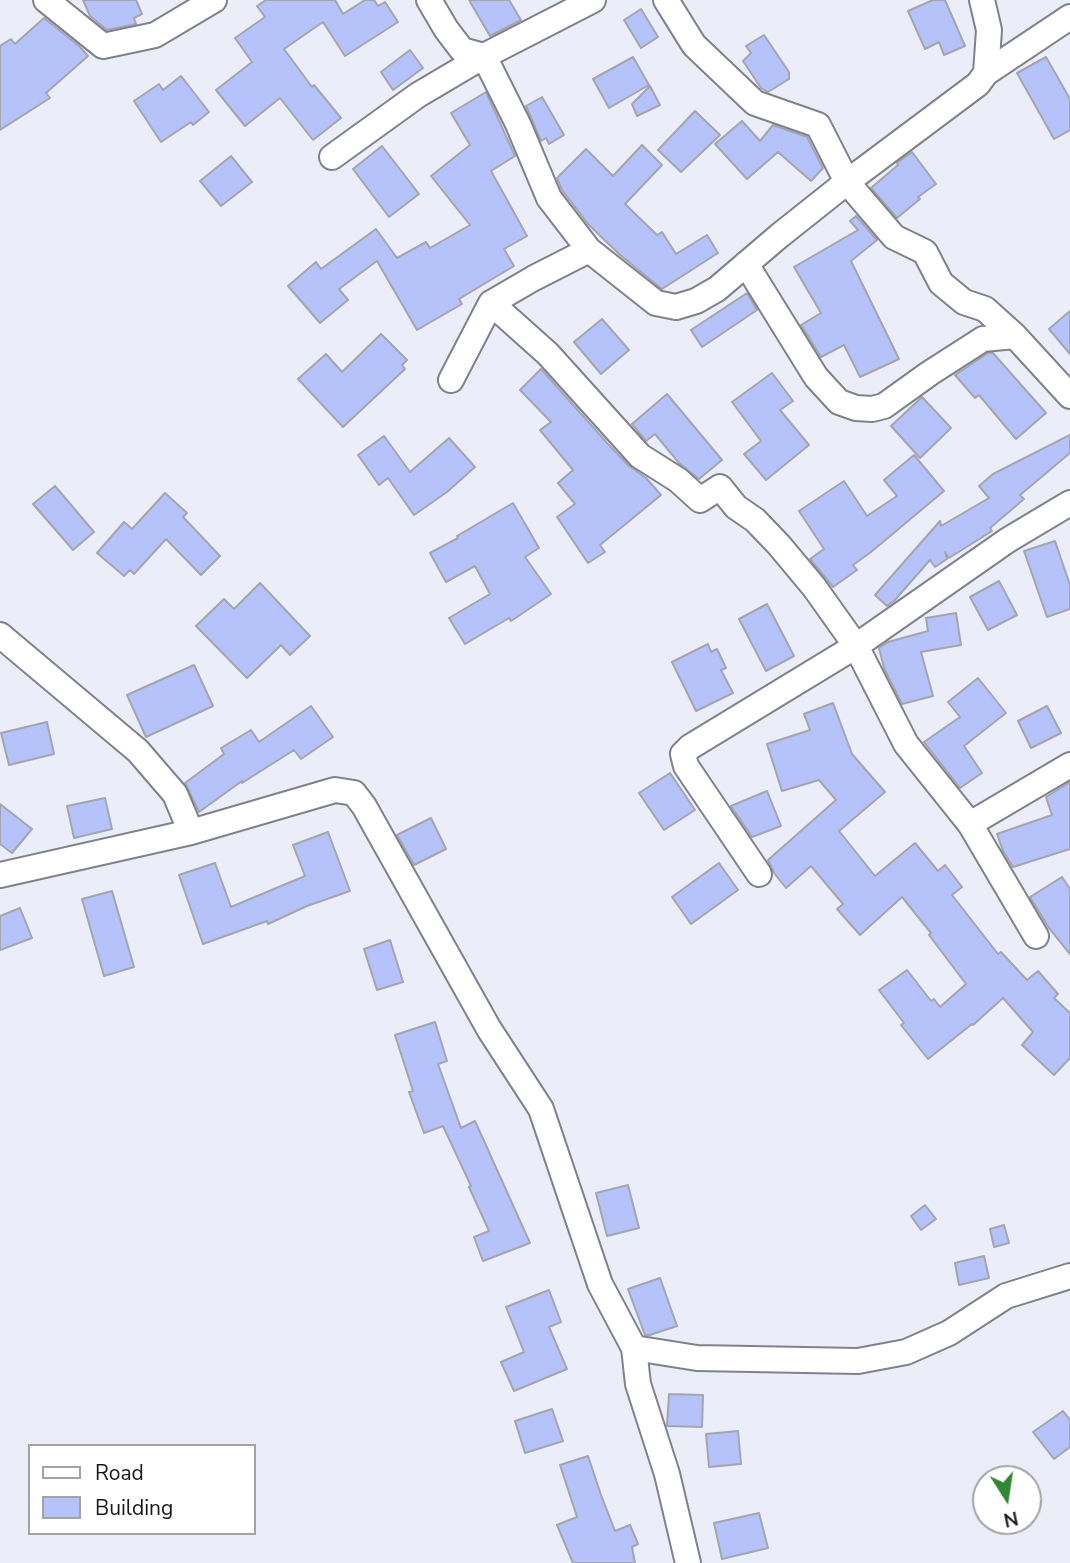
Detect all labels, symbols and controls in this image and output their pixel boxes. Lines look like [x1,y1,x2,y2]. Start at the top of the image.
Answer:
legend [28,1444,256,1535]
text: Road [95,1459,144,1487]
north arrow [972,1465,1042,1535]
text: Building [95,1494,173,1522]
text: N [1001,1504,1021,1533]

